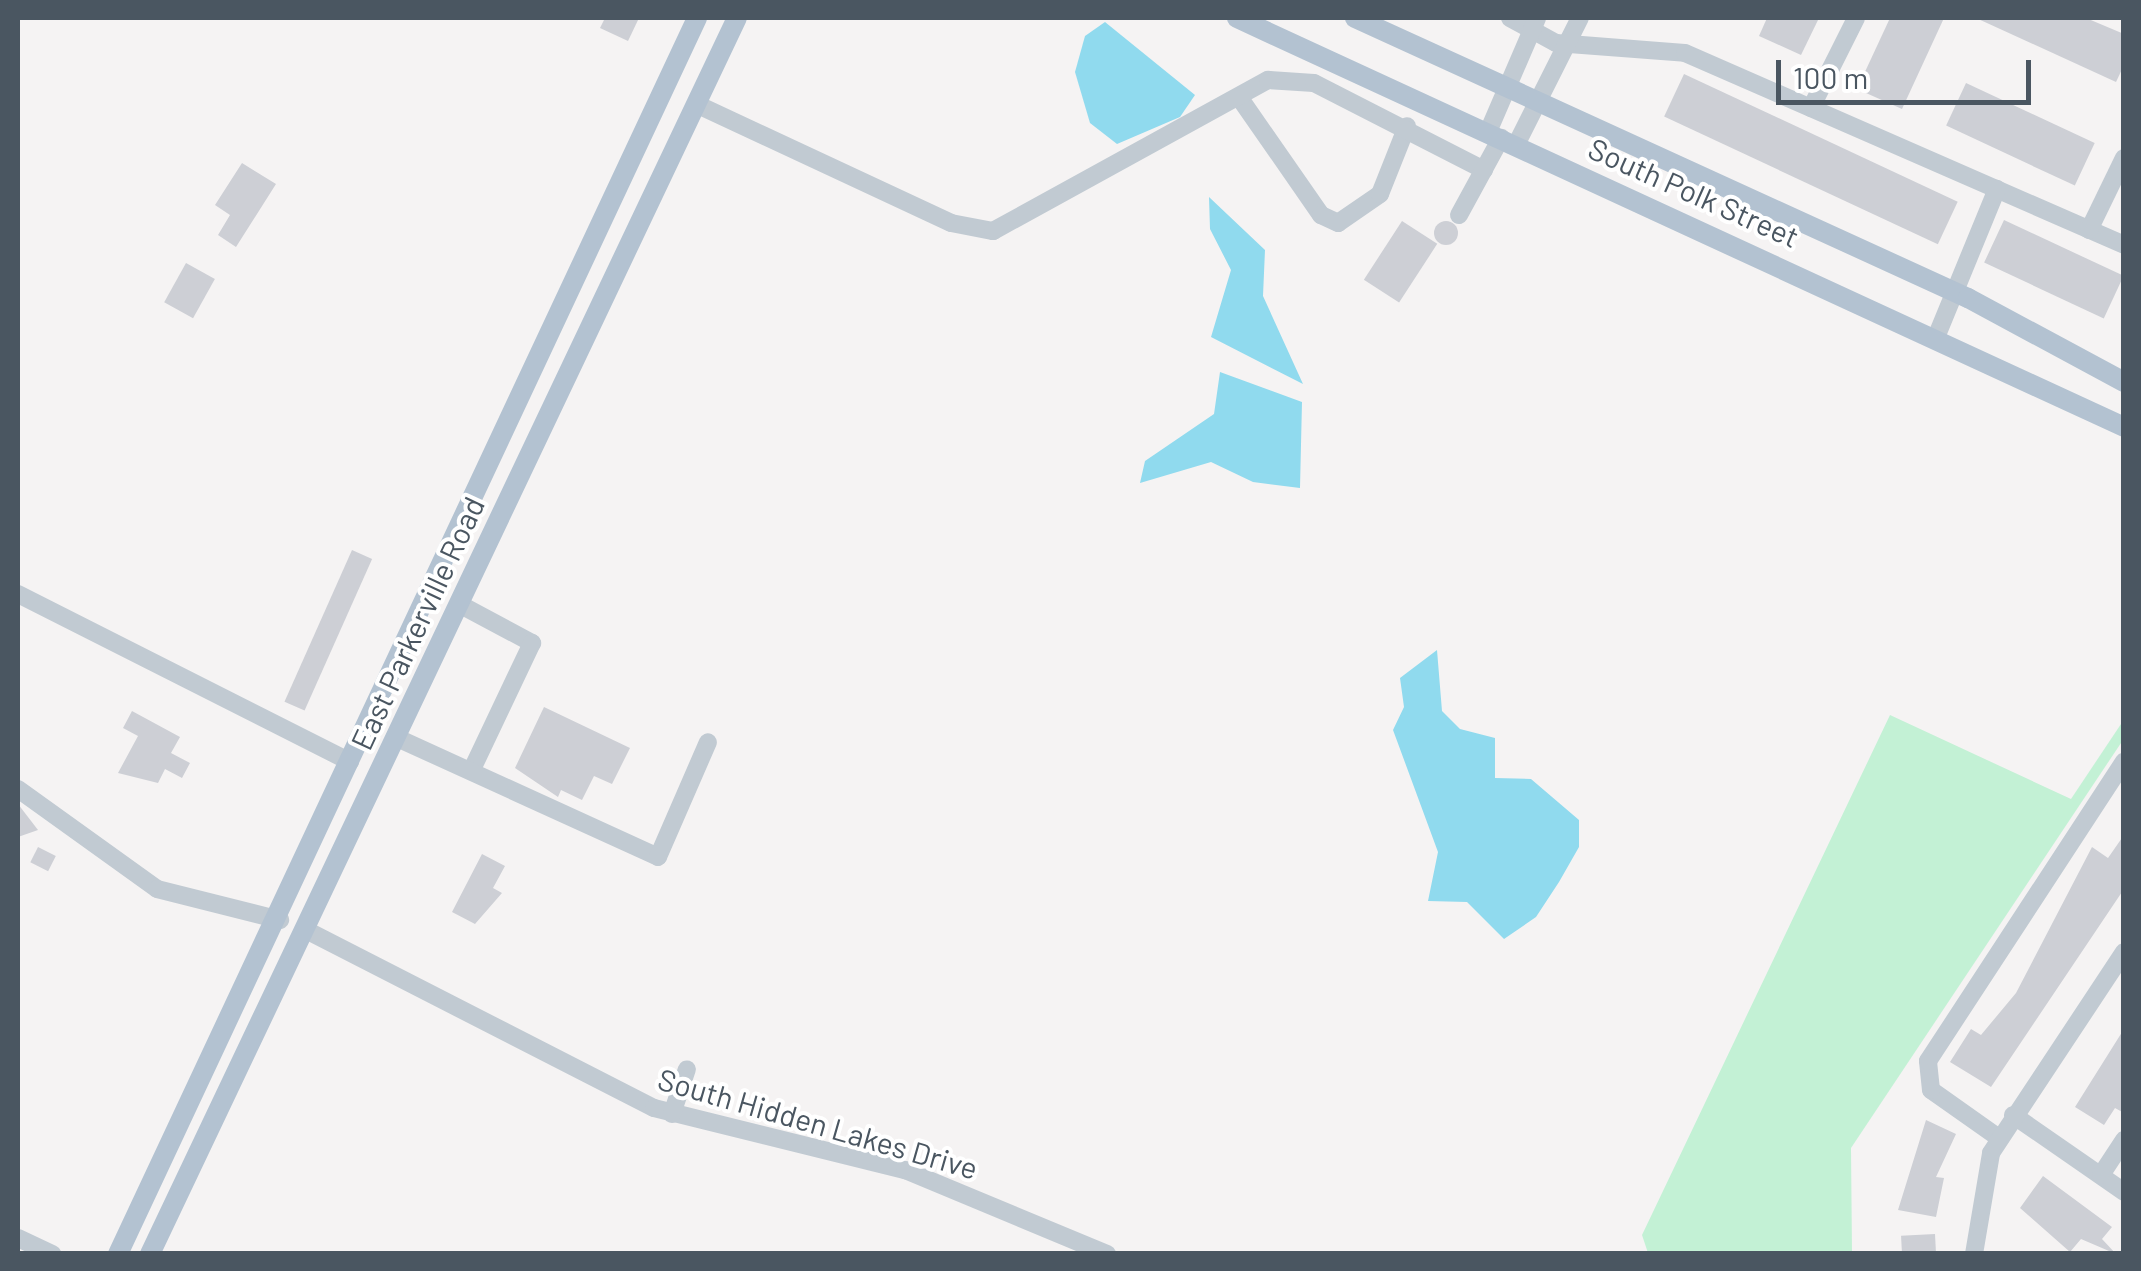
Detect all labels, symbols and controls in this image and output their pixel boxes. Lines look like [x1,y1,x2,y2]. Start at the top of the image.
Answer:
scale bar [1781,40,2036,102]
text: 100 m [1793,59,1868,95]
street label: South Polk Street [1583,129,1805,255]
street label: East Parkerville Road [343,491,491,755]
street label: South Hidden Lakes Drive [654,1060,982,1186]

